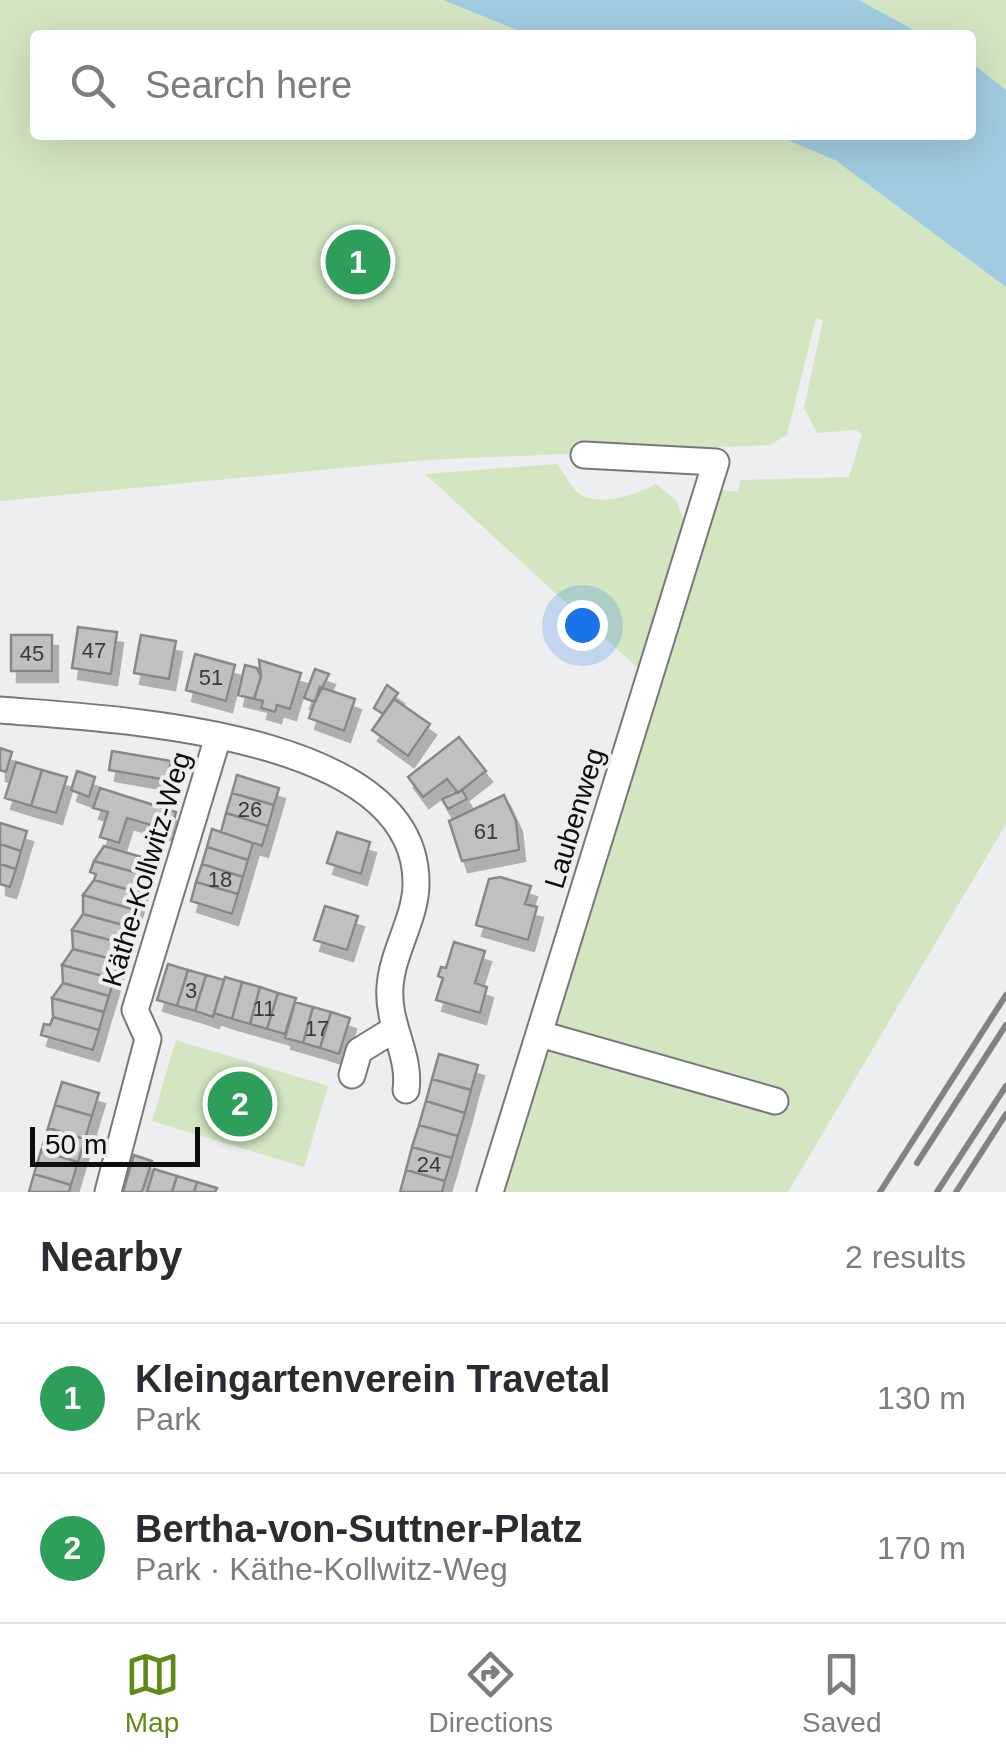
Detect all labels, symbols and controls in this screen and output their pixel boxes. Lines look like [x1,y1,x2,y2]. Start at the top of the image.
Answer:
search box [30,30,976,140]
icon: search [65,58,120,113]
text: Search here [145,64,352,106]
pin: 1 [326,224,390,300]
your location [557,600,608,651]
house number: 47 [82,638,106,663]
house number: 45 [20,641,44,666]
house number: 51 [199,665,223,690]
street label: Laubenweg [538,744,610,892]
street label: Käthe-Kollwitz-Weg [96,748,197,990]
house number: 26 [238,797,262,822]
house number: 61 [474,819,498,844]
house number: 18 [208,867,232,892]
house number: 3 [185,978,197,1003]
house number: 11 [253,996,275,1021]
house number: 17 [305,1016,329,1041]
pin: 2 [208,1066,272,1142]
scale bar [30,1122,200,1166]
text: 50 m [45,1129,107,1160]
house number: 24 [417,1152,441,1177]
text: Nearby [40,1233,182,1280]
text: 2 results [845,1239,966,1275]
text: Kleingartenverein Travetal [135,1358,610,1400]
text: 1 [64,1380,81,1416]
text: 130 m [877,1380,966,1416]
text: Park [135,1401,201,1437]
text: Bertha-von-Suttner-Platz [135,1508,583,1550]
text: 2 [64,1530,81,1566]
text: 170 m [877,1530,966,1566]
text: Park · Käthe-Kollwitz-Weg [135,1551,508,1587]
tab: Map [125,1647,180,1739]
tab: Directions [429,1647,553,1739]
tab: Saved [802,1647,881,1739]

